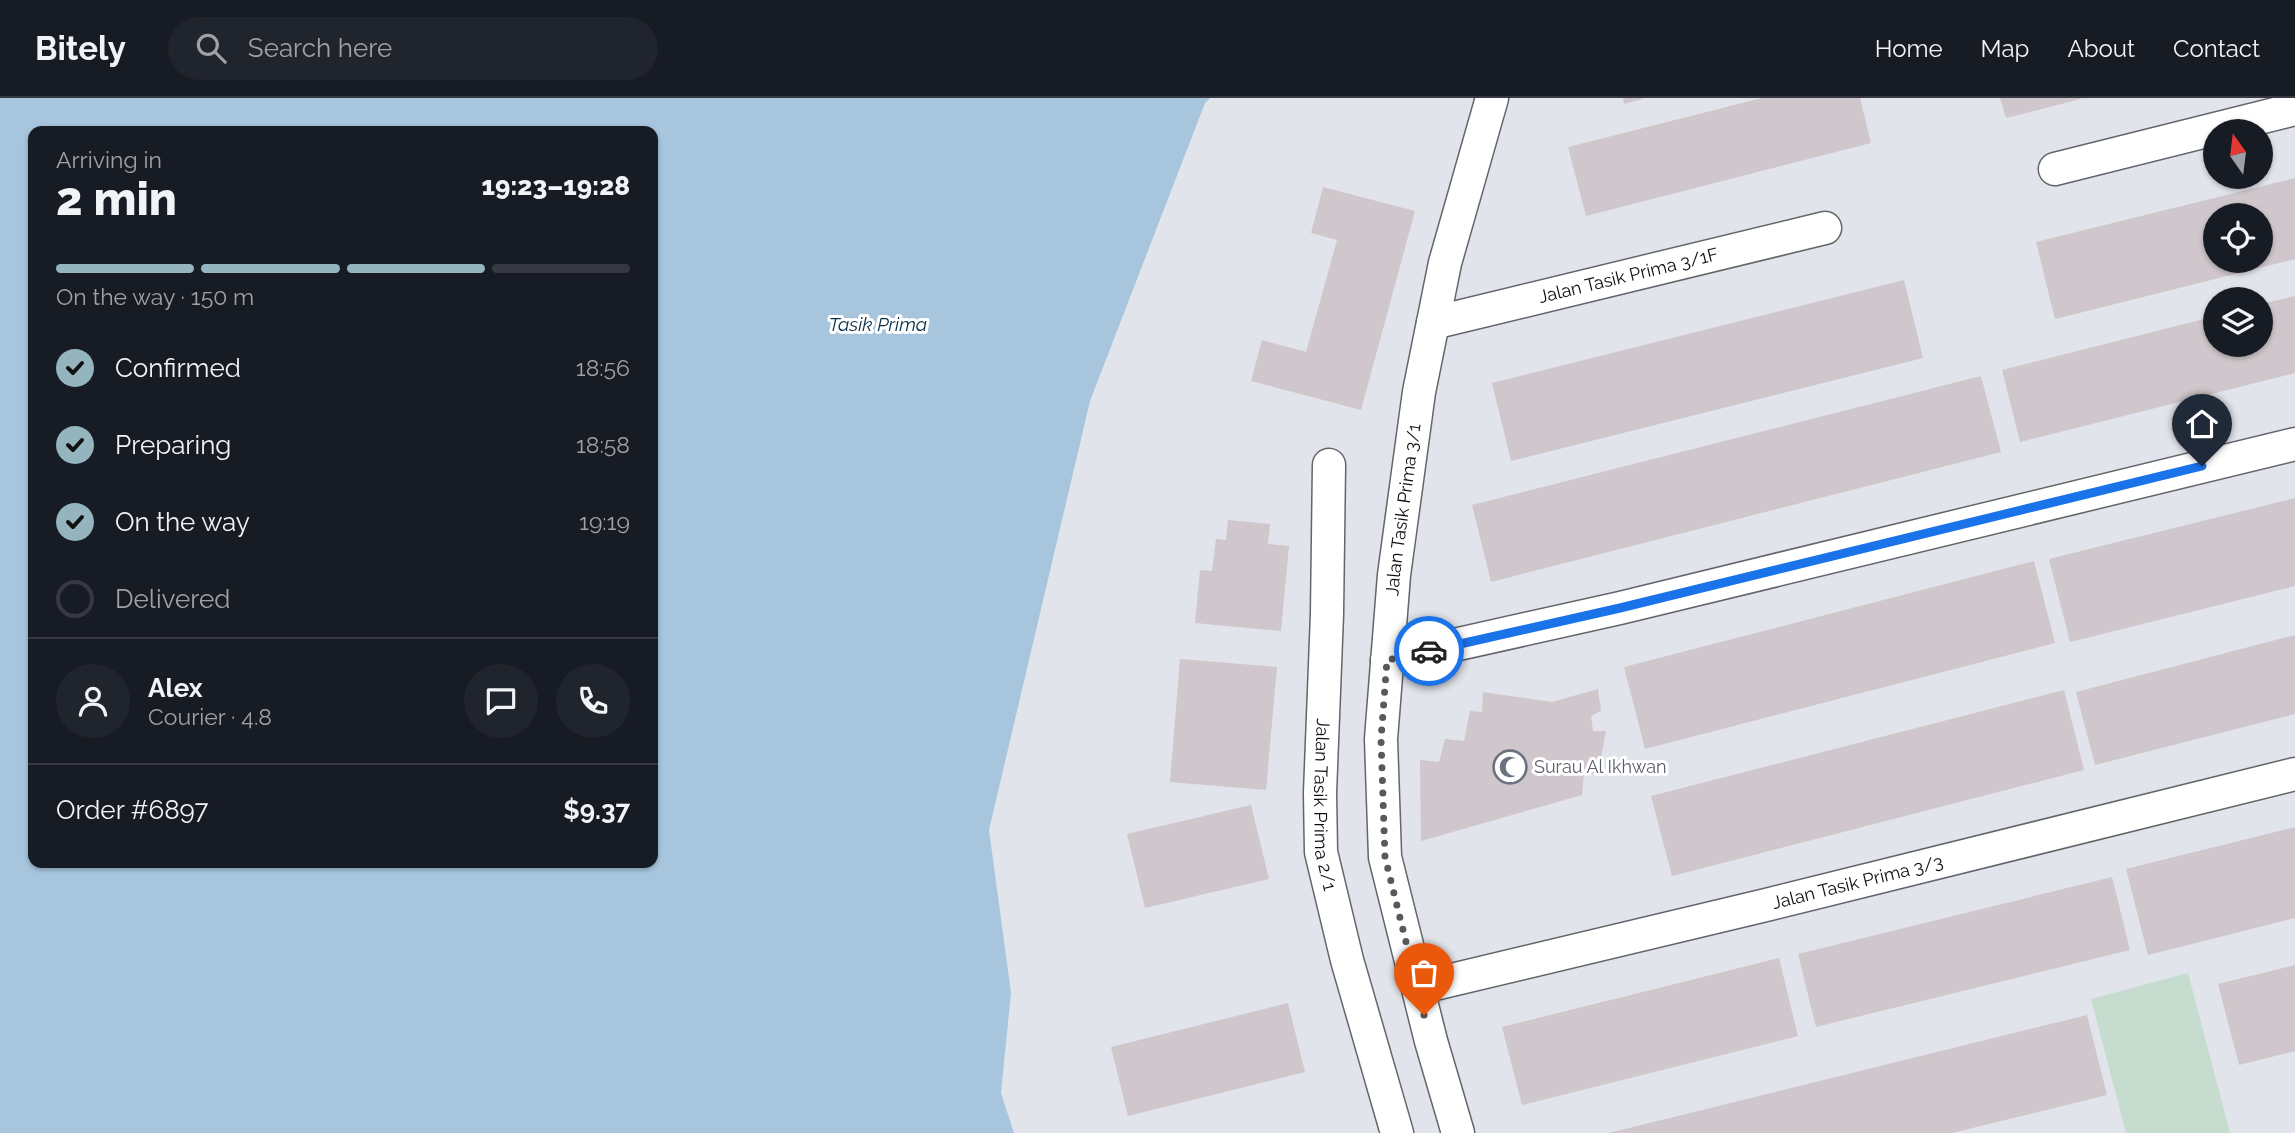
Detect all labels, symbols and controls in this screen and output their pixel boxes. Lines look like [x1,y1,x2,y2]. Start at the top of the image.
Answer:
search box [168,17,658,80]
text: Bitely [35,29,126,68]
icon: search [192,29,230,67]
text: Search here [248,33,392,63]
text: Home [1875,34,1943,63]
text: Map [1981,34,2029,63]
text: About [2067,34,2135,63]
text: Contact [2173,34,2260,63]
north arrow [2203,119,2273,189]
map controls [2203,119,2273,357]
text: Arriving in [56,146,162,173]
text: 19:23–19:28 [481,171,630,201]
text: 2 min [56,172,177,226]
button: locate [2203,203,2273,273]
street label: Jalan Tasik Prima 3/1F [1536,243,1720,307]
text: On the way · 150 m [56,283,254,310]
button: layers [2203,287,2273,357]
water label: Tasik Prima [829,313,927,335]
icon: check [56,349,94,387]
text: Confirmed [115,353,241,383]
text: 18:56 [576,354,630,381]
pin [2172,394,2232,466]
icon: home [2183,405,2221,443]
street label: Jalan Tasik Prima 3/1 [1381,422,1425,597]
icon: check [56,426,94,464]
text: Preparing [115,430,231,460]
text: 18:58 [576,431,630,458]
icon: check [56,503,94,541]
text: On the way [115,507,250,537]
text: 19:19 [579,508,630,535]
text: Delivered [115,584,230,614]
courier [1394,616,1464,686]
icon: car [1410,632,1448,670]
button: person [56,664,130,738]
button: chat [464,664,538,738]
button: phone [556,664,630,738]
text: Alex [148,673,203,703]
text: Courier · 4.8 [148,703,272,730]
street label: Jalan Tasik Prima 2/1 [1310,718,1341,893]
mosque icon: Surau Al Ikhwan [1491,748,1529,786]
place label: Surau Al Ikhwan [1534,756,1667,777]
text: Order #6897 [56,795,209,825]
text: $9.37 [563,795,630,825]
street label: Jalan Tasik Prima 3/3 [1770,851,1945,913]
pin [1394,943,1454,1015]
icon: bag [1405,954,1443,992]

